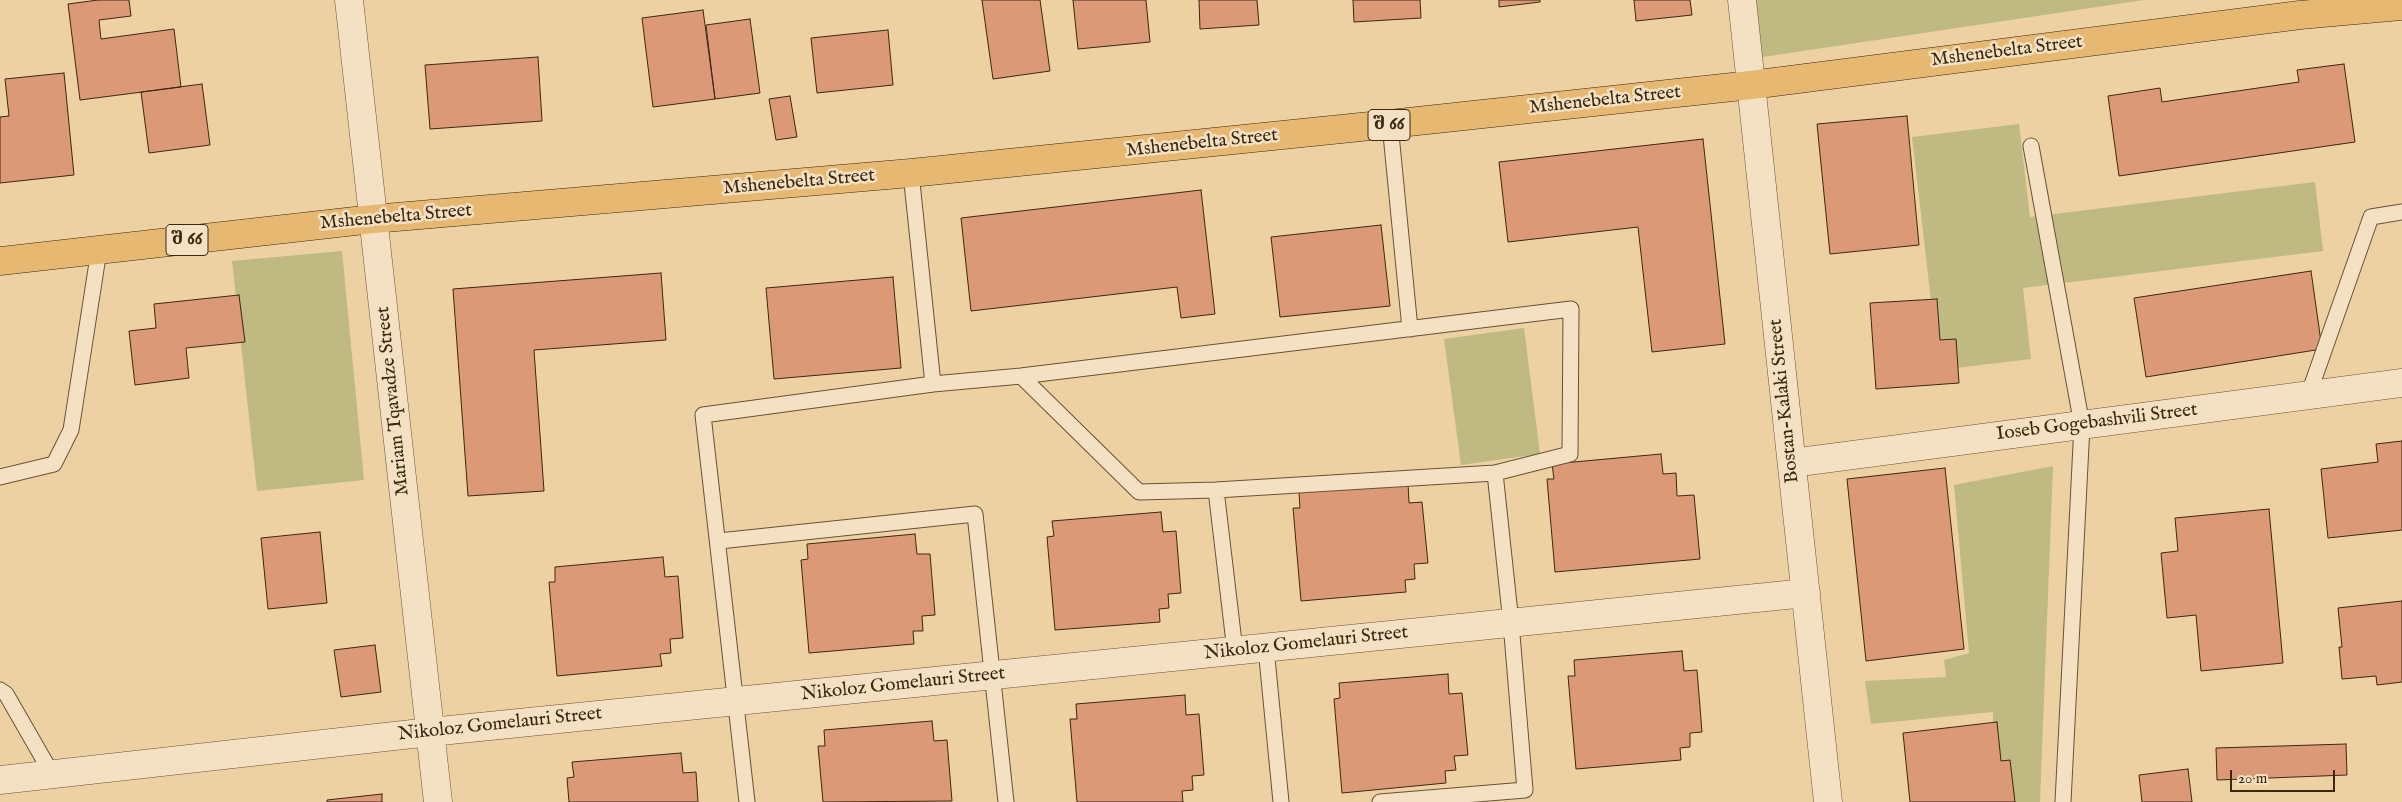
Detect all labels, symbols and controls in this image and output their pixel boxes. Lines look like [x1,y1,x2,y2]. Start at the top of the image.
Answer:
street label: Mshenebelta Street [1930,31,2084,73]
street label: Mshenebelta Street [1528,82,1682,120]
road number: შ 66 [1368,110,1410,140]
street label: Mshenebelta Street [1125,125,1279,163]
street label: Mshenebelta Street [722,165,876,201]
street label: Mshenebelta Street [319,200,473,236]
road number: შ 66 [166,224,208,256]
street label: Mariam Tqavadze Street [373,305,415,497]
street label: Bostan-Kalaki Street [1765,318,1805,484]
street label: Ioseb Gogebashvili Street [1995,399,2199,447]
street label: Nikoloz Gomelauri Street [1203,622,1409,666]
street label: Nikoloz Gomelauri Street [800,663,1006,707]
street label: Nikoloz Gomelauri Street [397,703,603,747]
scale bar [2232,760,2337,792]
text: 20 m [2238,769,2267,788]

